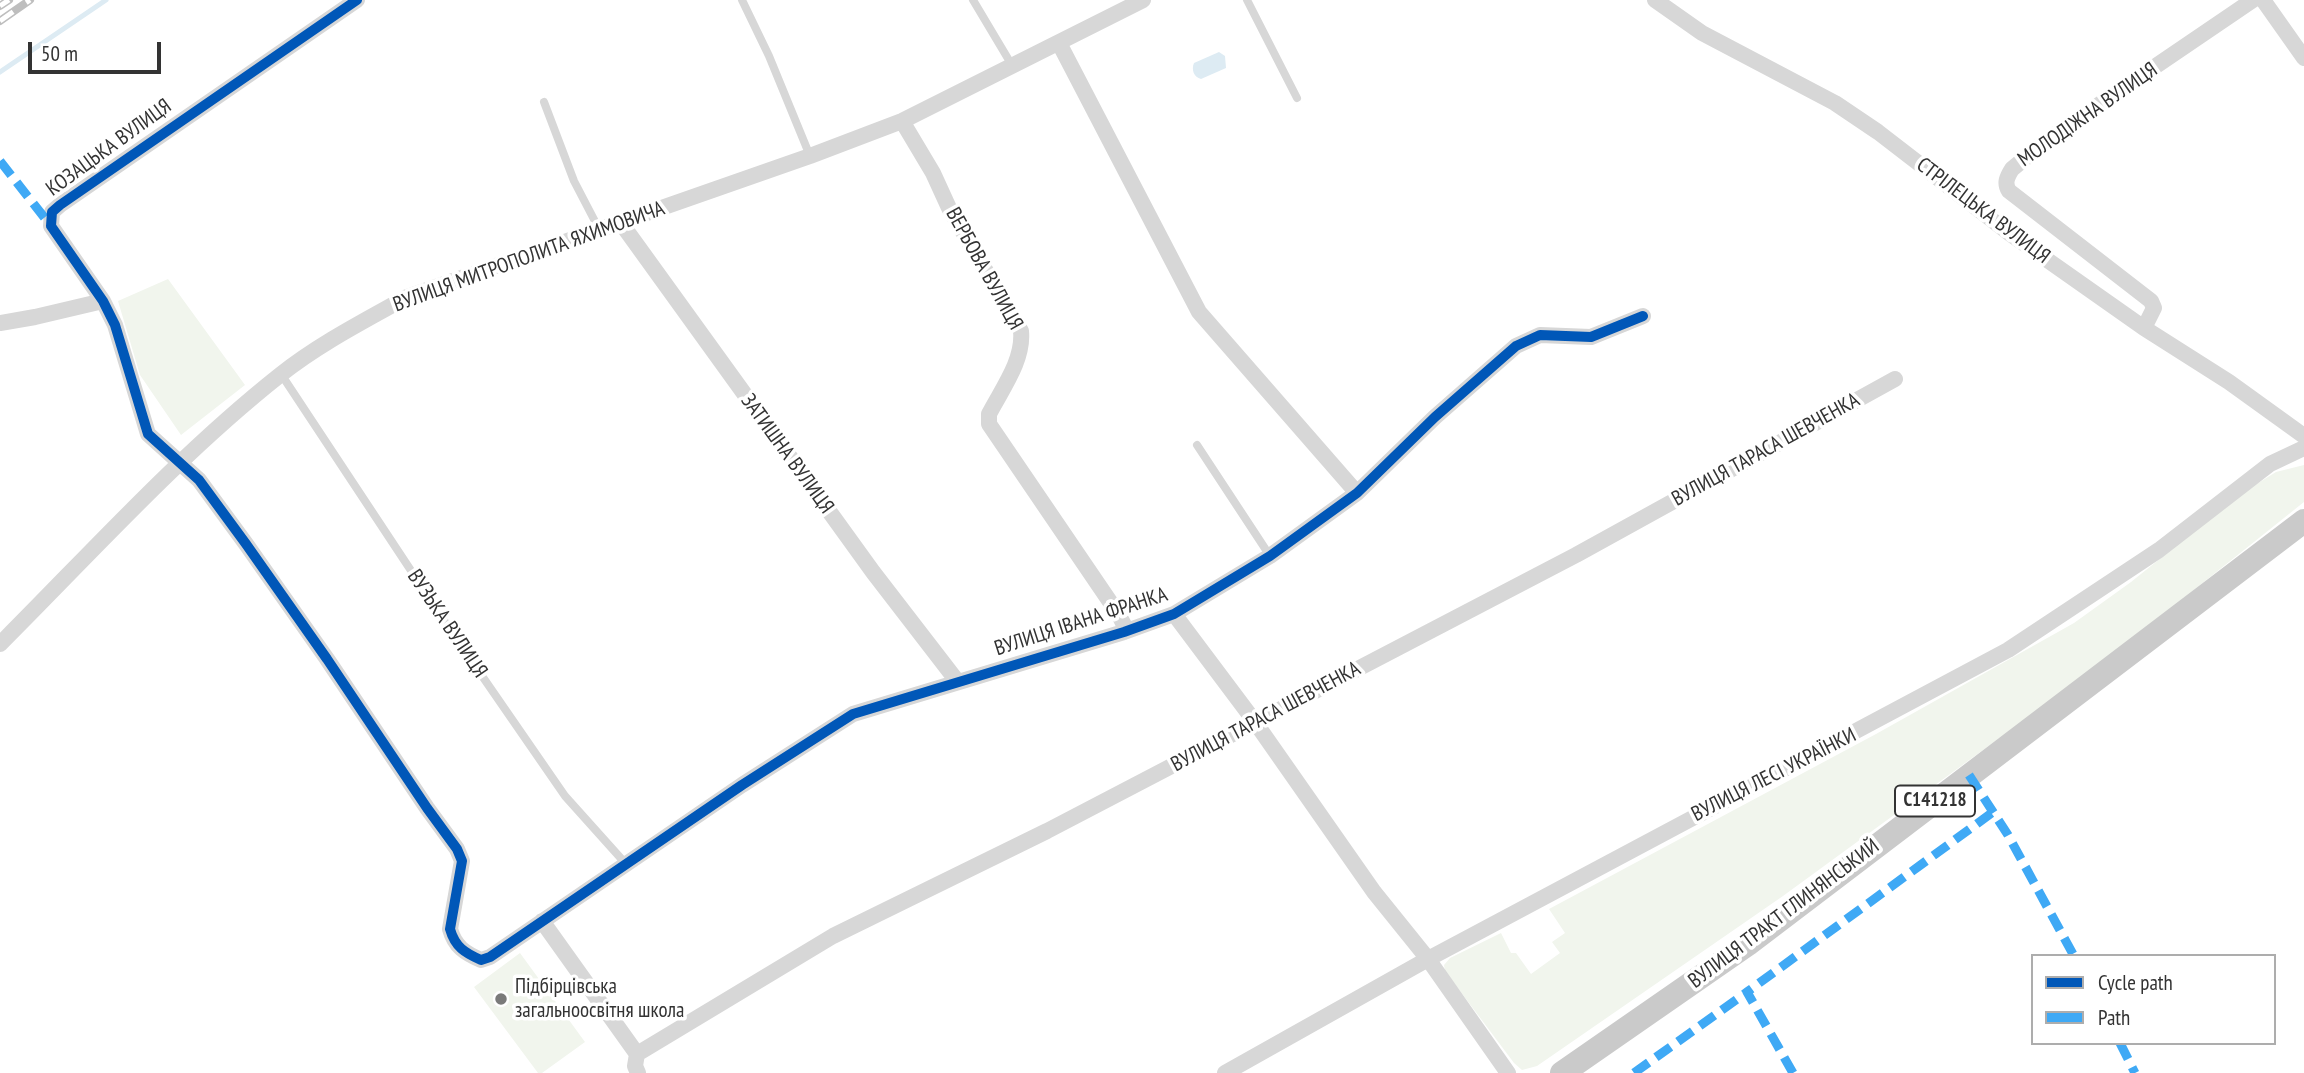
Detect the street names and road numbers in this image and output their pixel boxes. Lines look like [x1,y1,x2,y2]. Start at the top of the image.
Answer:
street label: МОЛОДІЖНА ВУЛИЦЯ [2013,58,2163,172]
street label: КОЗАЦЬКА ВУЛИЦЯ [41,94,177,202]
street label: СТРІЛЕЦЬКА ВУЛИЦЯ [1911,153,2055,269]
street label: ВУЛИЦЯ МИТРОПОЛИТА ЯХИМОВИЧА [390,196,668,318]
street label: ВЕРБОВА ВУЛИЦЯ [940,203,1028,335]
street label: ВУЛИЦЯ ТАРАСА ШЕВЧЕНКА [1668,388,1864,512]
street label: ЗАТИШНА ВУЛИЦЯ [735,389,839,519]
street label: ВУЗЬКА ВУЛИЦЯ [402,565,492,683]
street label: ВУЛИЦЯ ІВАНА ФРАНКА [991,582,1171,662]
street label: ВУЛИЦЯ ТАРАСА ШЕВЧЕНКА [1167,656,1365,778]
street label: ВУЛИЦЯ ЛЕСІ УКРАЇНКИ [1687,723,1861,827]
road number: С141218 [1895,786,1975,816]
street label: ВУЛИЦЯ ТРАКТ ГЛИНЯНСЬКИЙ [1684,834,1884,994]

